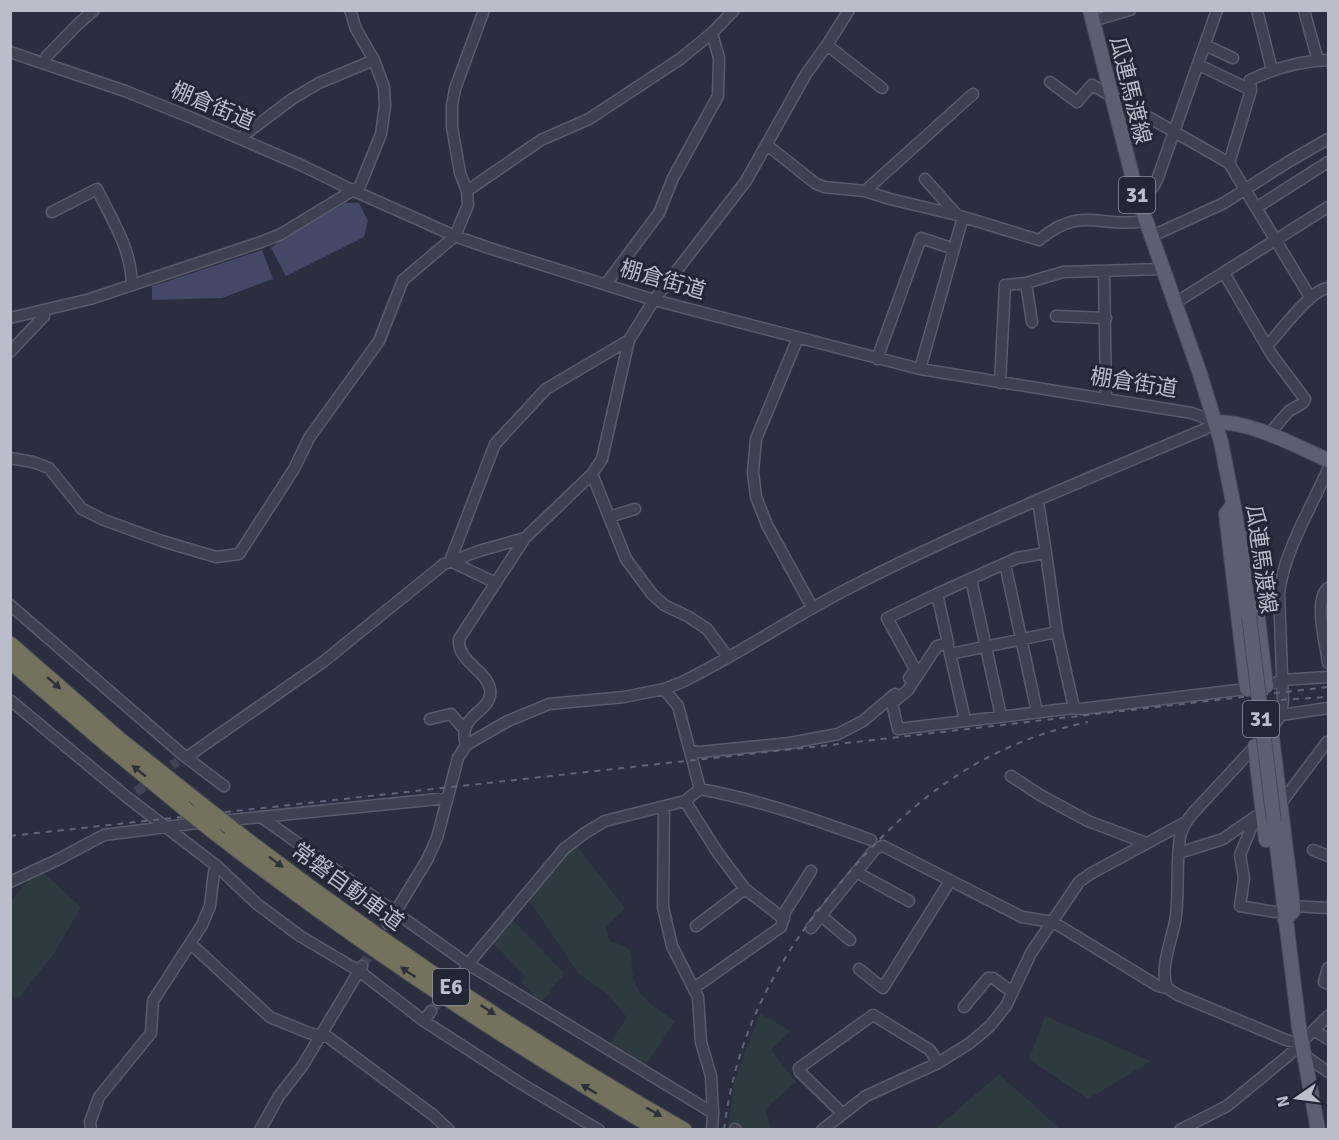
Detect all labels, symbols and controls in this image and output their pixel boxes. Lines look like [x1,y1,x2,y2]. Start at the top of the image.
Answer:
street label: 瓜連馬渡線 [1104,33,1157,147]
street label: 棚倉街道 [167,76,259,135]
road number: 31 [1119,177,1155,213]
street label: 棚倉街道 [617,254,709,305]
street label: 棚倉街道 [1088,362,1179,403]
street label: 瓜連馬渡線 [1240,503,1283,615]
one-way arrow [46,676,61,689]
road number: 31 [1243,701,1279,737]
one-way arrow [132,765,147,778]
street label: 常磐自動車道 [286,837,409,936]
one-way arrow [268,856,284,869]
one-way arrow [400,966,416,978]
road number: E6 [433,969,469,1005]
one-way arrow [479,1004,495,1016]
north arrow [1267,1068,1327,1128]
one-way arrow [581,1083,597,1094]
text: N [1272,1094,1294,1109]
one-way arrow [646,1107,663,1117]

